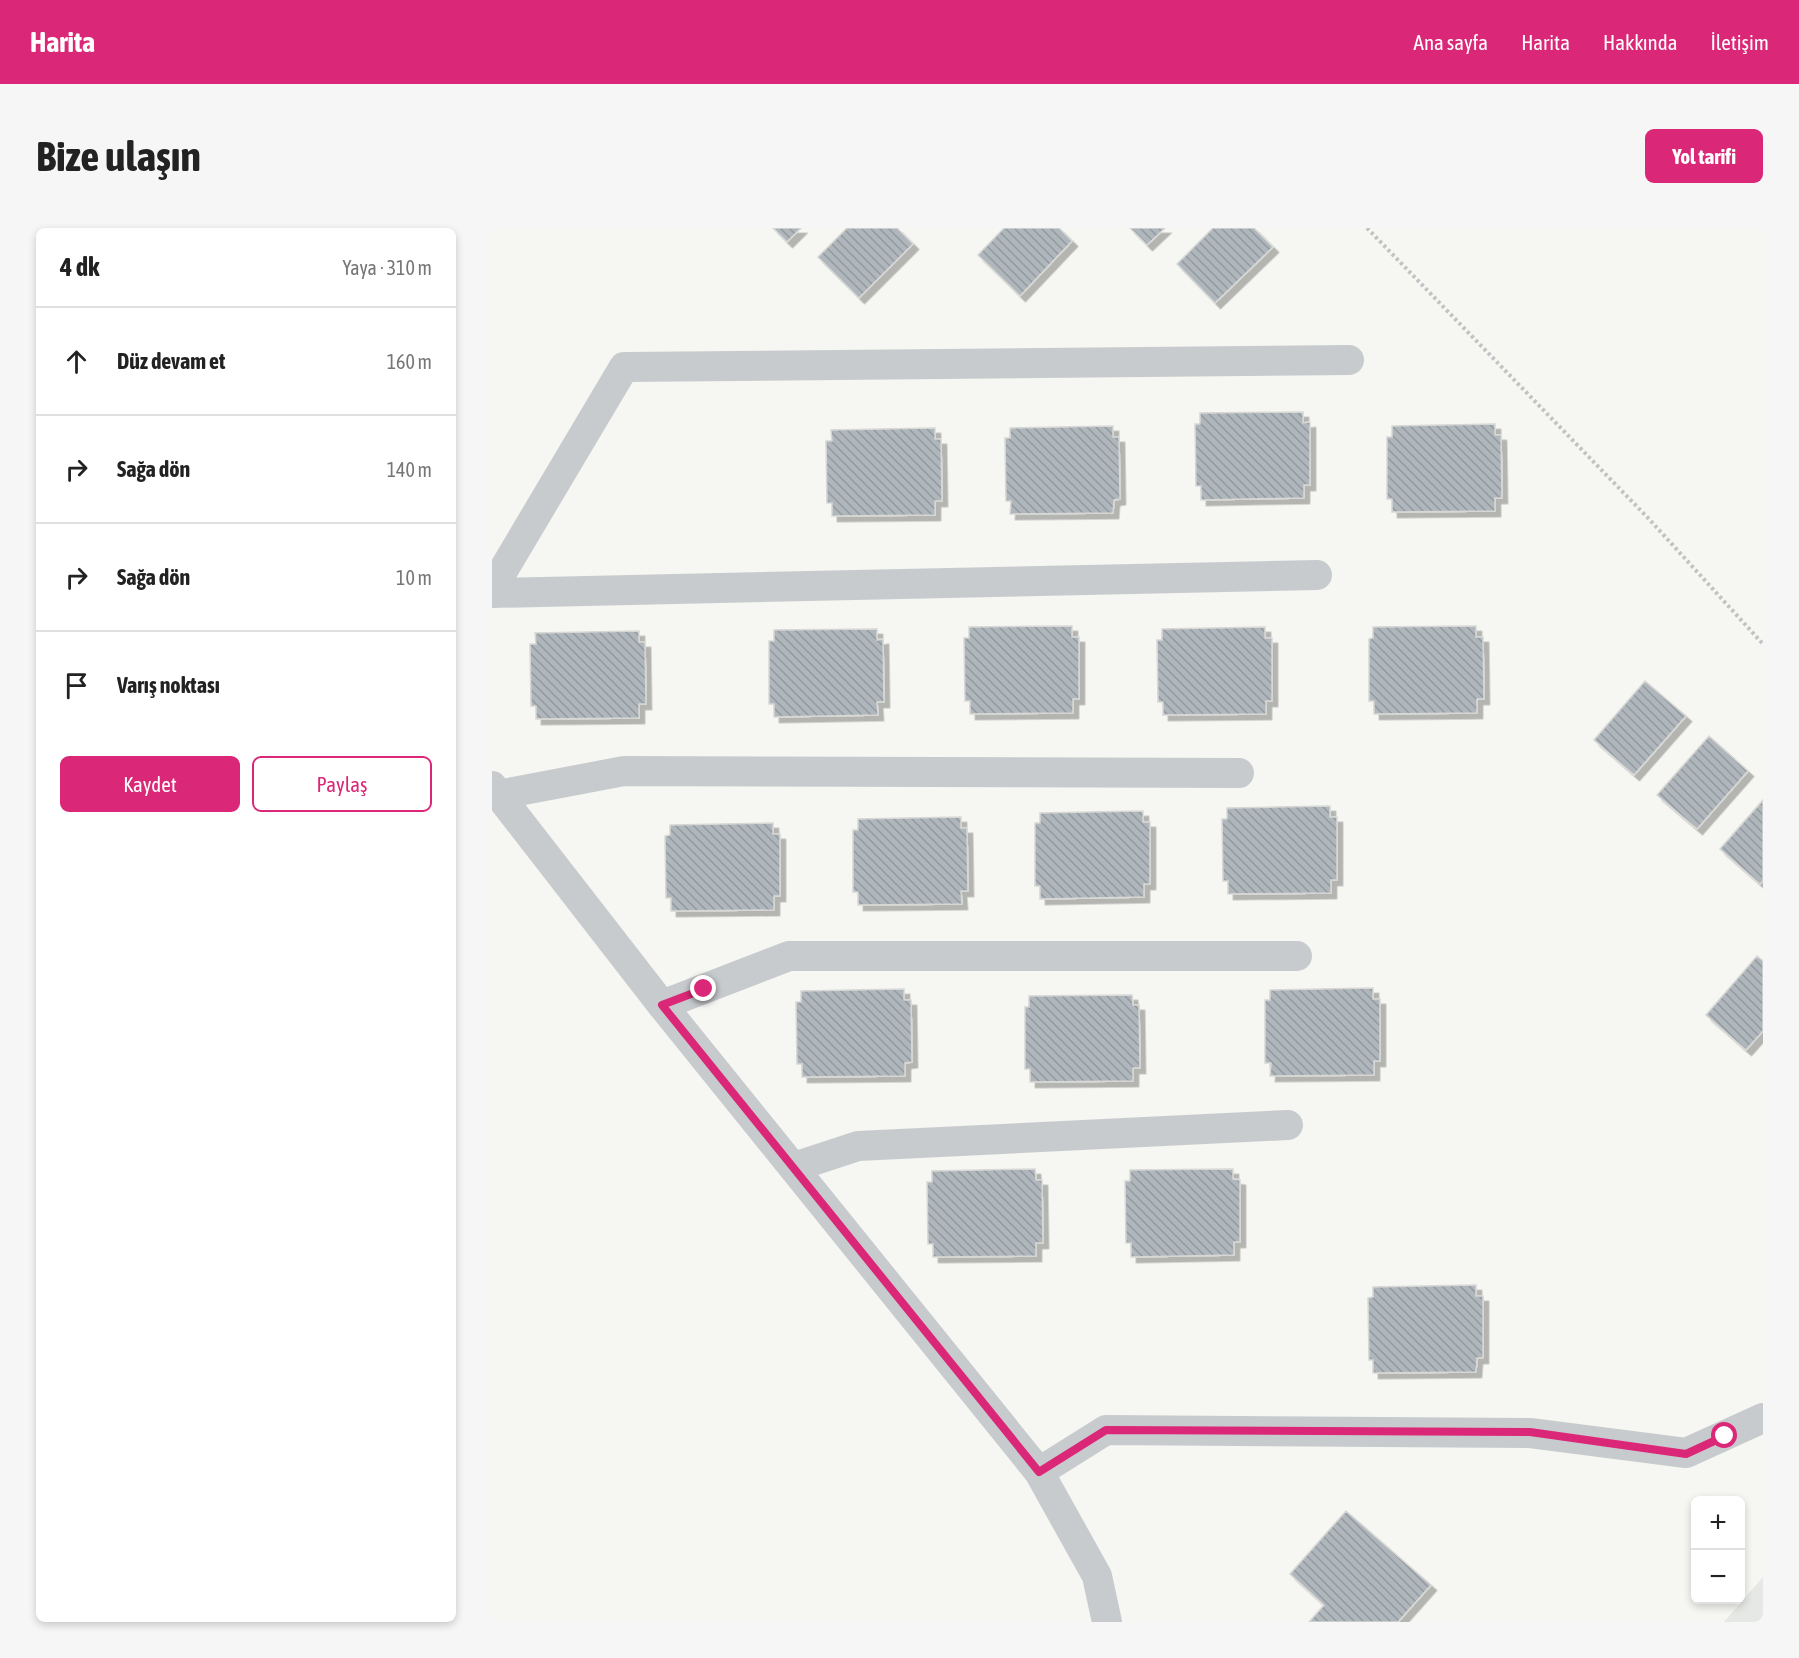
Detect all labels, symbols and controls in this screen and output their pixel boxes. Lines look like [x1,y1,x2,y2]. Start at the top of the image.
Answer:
text: Harita [30,26,95,58]
text: Ana sayfa [1414,30,1488,54]
text: Harita [1521,30,1570,54]
text: Hakkında [1603,30,1678,54]
text: İletişim [1711,30,1769,54]
button: Yol tarifi [1645,129,1763,183]
text: Bize ulaşın [36,132,201,180]
text: 4 dk [60,252,100,282]
text: Yaya · 310 m [343,256,432,279]
icon: ahead [60,345,93,378]
text: Düz devam et [117,348,225,374]
text: 160 m [387,350,432,373]
icon: right [60,453,93,486]
text: Sağa dön [117,456,190,482]
text: 140 m [387,458,432,481]
icon: right [60,561,93,594]
text: Sağa dön [117,564,190,590]
text: 10 m [396,566,432,589]
icon: arrive [60,669,93,702]
text: Varış noktası [117,672,220,698]
button: Kaydet [60,756,240,812]
button: Paylaş [252,756,432,812]
route end [690,975,716,1001]
route start [1711,1422,1737,1448]
map controls [1691,1496,1745,1604]
button: + [1691,1496,1745,1550]
button: − [1691,1550,1745,1604]

